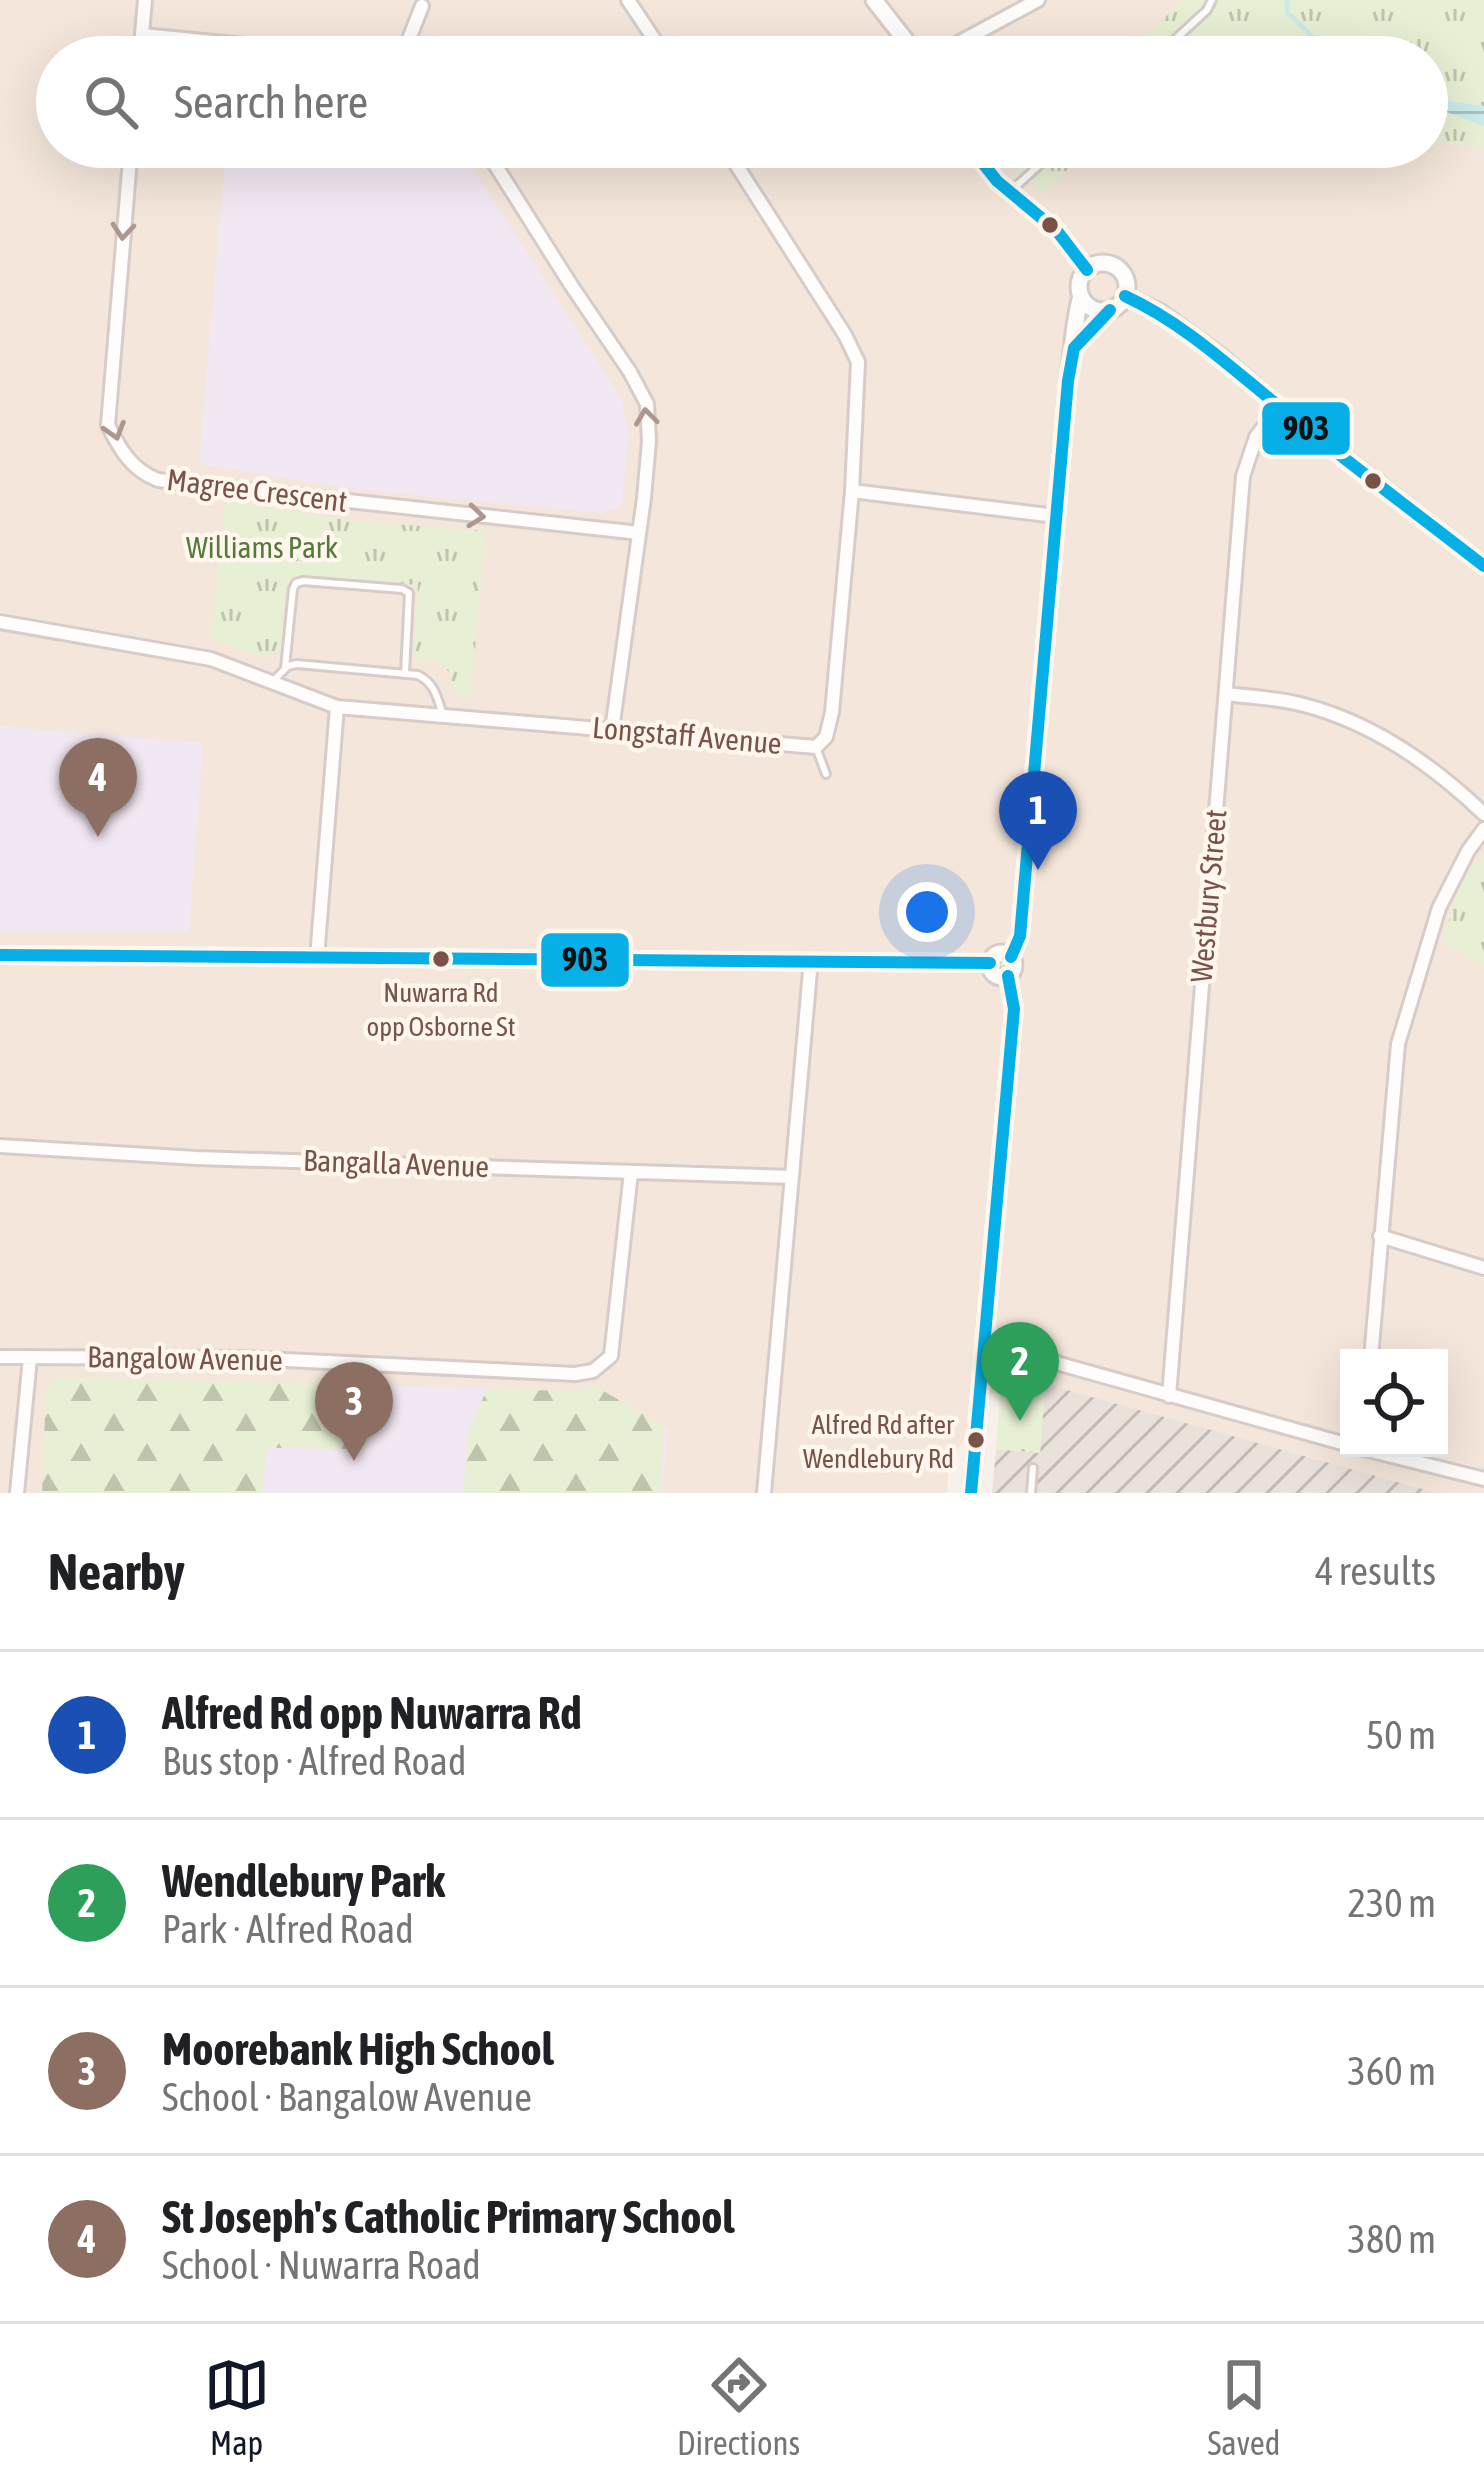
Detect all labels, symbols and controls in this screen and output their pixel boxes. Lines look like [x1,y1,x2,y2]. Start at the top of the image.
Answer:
search box [36,36,1448,168]
icon: search [78,69,144,135]
text: Search here [174,76,368,128]
unlabelled marker [1039,214,1061,236]
one-way arrow [111,222,137,241]
line badge: 903 [1260,400,1352,457]
one-way arrow [634,408,660,427]
text: 903 [1283,409,1329,447]
one-way arrow [101,419,126,440]
street label: Magree Crescent [165,462,349,518]
unlabelled marker [1362,470,1384,492]
one-way arrow [467,503,486,528]
park label: Williams Park [186,530,338,564]
street label: Longstaff Avenue [591,710,783,760]
pin: 4 [59,738,137,837]
pin: 1 [999,771,1077,870]
street label: Westbury Street [1184,808,1233,984]
your location [897,882,957,942]
line badge: 903 [539,931,631,989]
text: 903 [562,940,608,978]
marker: Nuwarra Rd opp Osborne St [430,948,452,970]
place label: Nuwarra Rd opp Osborne St [367,977,516,1042]
street label: Bangalla Avenue [303,1143,490,1183]
pin: 2 [981,1322,1059,1421]
street label: Bangalow Avenue [87,1339,283,1377]
map controls [1340,1349,1448,1457]
button: locate [1340,1349,1448,1457]
pin: 3 [315,1362,393,1461]
place label: Alfred Rd after Wendlebury Rd [803,1409,955,1474]
marker: Alfred Rd after Wendlebury Rd [965,1429,987,1451]
text: Nearby [48,1542,185,1601]
text: 4 results [1315,1549,1436,1593]
text: Alfred Rd opp Nuwarra Rd [162,1687,582,1739]
text: 1 [78,1713,96,1757]
text: 50 m [1366,1713,1436,1757]
text: Bus stop · Alfred Road [162,1739,466,1783]
text: Wendlebury Park [162,1855,445,1907]
text: 2 [78,1881,96,1925]
text: 230 m [1348,1881,1436,1925]
text: Park · Alfred Road [162,1907,414,1951]
text: Moorebank High School [162,2023,554,2075]
text: 3 [78,2049,96,2093]
text: 360 m [1348,2049,1436,2093]
text: School · Bangalow Avenue [162,2075,532,2119]
text: St Joseph's Catholic Primary School [162,2191,734,2243]
text: 4 [78,2217,96,2261]
text: 380 m [1348,2217,1436,2261]
text: School · Nuwarra Road [162,2243,481,2287]
tab: Map [204,2352,270,2462]
tab: Directions [677,2352,800,2462]
tab: Saved [1207,2352,1280,2462]

